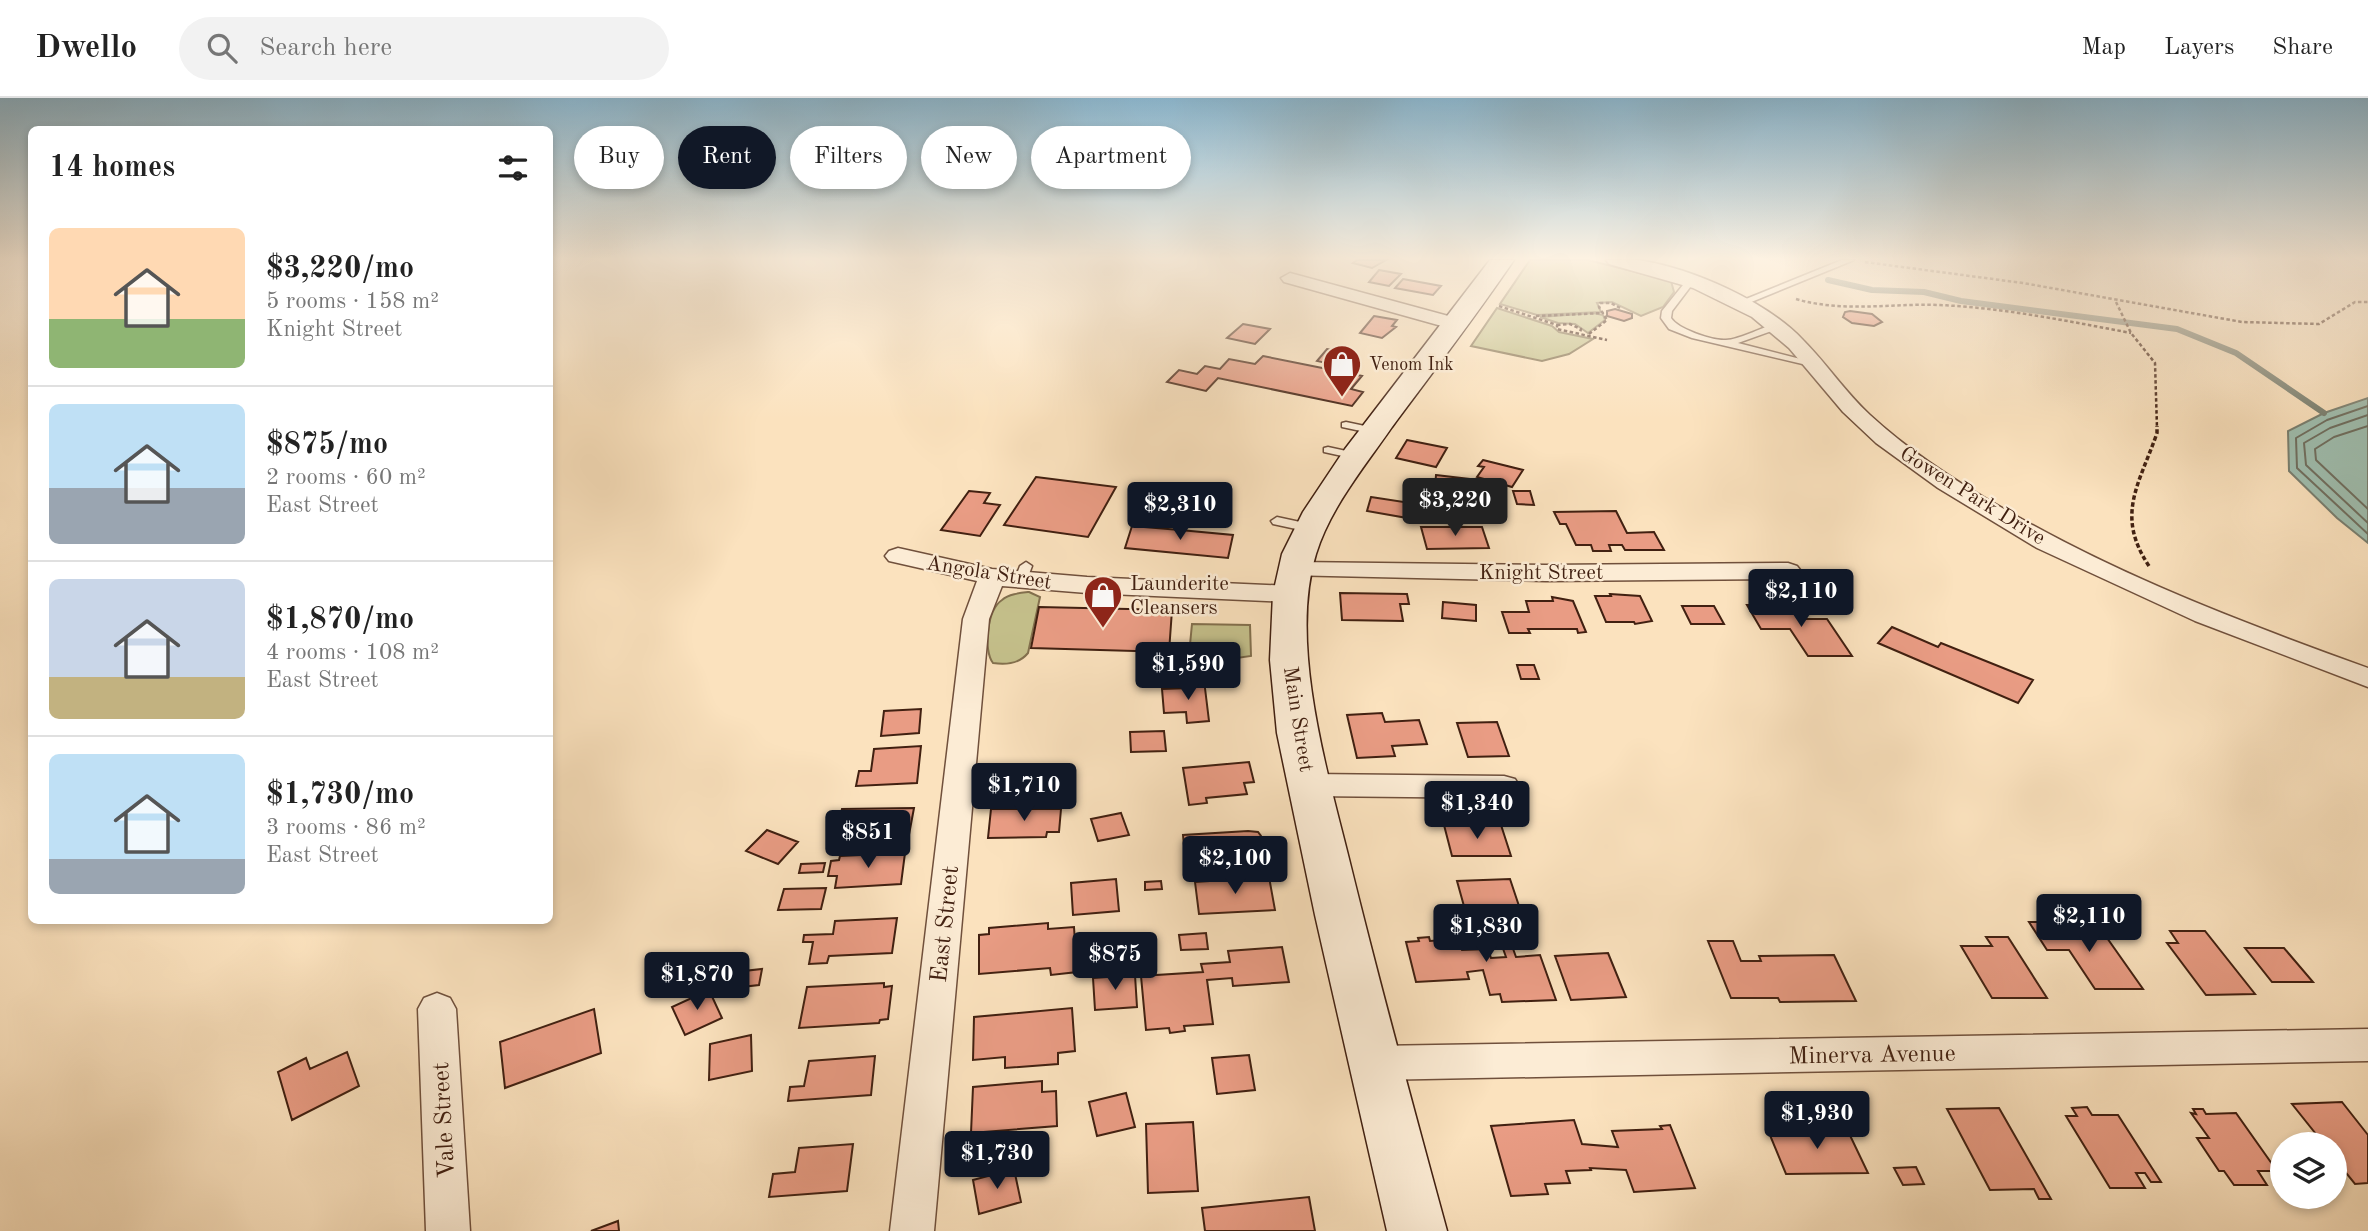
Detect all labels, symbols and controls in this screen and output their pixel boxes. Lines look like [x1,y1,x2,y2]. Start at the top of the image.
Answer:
search box [179,17,669,80]
icon: search [203,29,241,67]
text: Dwello [35,32,137,65]
text: Search here [259,35,392,61]
text: Map [2082,36,2126,60]
text: Layers [2164,36,2234,60]
text: Share [2272,36,2333,60]
chip: Buy [574,126,664,189]
chip: Rent [678,126,776,189]
chip: Filters [790,126,907,189]
chip: New [921,126,1017,189]
chip: Apartment [1031,126,1191,189]
icon: filters [494,149,532,187]
text: 14 homes [49,153,175,183]
text: $3,220/mo [266,254,414,284]
icon: home [105,256,189,340]
text: 5 rooms · 158 m² [266,290,439,313]
text: Knight Street [266,318,402,341]
shop icon: Venom Ink [1321,343,1363,398]
place label: Venom Ink [1369,356,1454,374]
text: $875/mo [266,430,388,460]
icon: home [105,432,189,516]
street label: Gowen Park Drive [1896,443,2049,549]
text: 2 rooms · 60 m² [266,466,426,489]
pin: $3,220 [1398,478,1512,538]
pin: $2,310 [1123,482,1237,542]
text: $3,220 [1418,489,1492,512]
text: $2,310 [1143,493,1217,516]
text: East Street [266,494,379,517]
street label: Angola Street [925,553,1053,594]
street label: Knight Street [1479,563,1603,584]
pin: $2,110 [1744,570,1858,629]
shop icon: Launderite Cleansers [1082,574,1124,629]
place label: Launderite Cleansers [1130,574,1229,619]
text: $2,110 [1764,580,1838,603]
text: $1,870/mo [266,605,414,635]
icon: home [105,607,189,691]
text: 4 rooms · 108 m² [266,641,439,664]
pin: $1,590 [1131,642,1245,702]
text: $1,590 [1151,653,1225,676]
street label: Main Street [1279,665,1316,773]
text: East Street [266,669,379,692]
pin: $1,710 [967,764,1081,823]
text: $1,710 [987,774,1061,797]
text: $1,730/mo [266,780,414,810]
icon: home [105,782,189,866]
pin: $1,340 [1420,782,1534,841]
text: $1,340 [1440,792,1514,815]
pin: $851 [827,810,909,870]
text: 3 rooms · 86 m² [266,816,426,839]
text: $851 [841,821,895,844]
pin: $2,100 [1178,836,1292,896]
text: East Street [266,844,379,867]
text: $2,100 [1198,847,1272,870]
street label: East Street [928,864,964,984]
pin: $2,110 [2032,894,2146,954]
pin: $1,830 [1429,904,1543,964]
text: $2,110 [2052,905,2126,928]
text: $1,830 [1449,915,1523,938]
pin: $875 [1074,932,1156,992]
text: $875 [1088,943,1142,966]
pin: $1,870 [640,953,754,1012]
text: $1,870 [660,963,734,986]
street label: Minerva Avenue [1788,1043,1956,1069]
street label: Vale Street [430,1061,460,1179]
pin: $1,930 [1760,1091,1874,1151]
text: $1,930 [1780,1102,1854,1125]
pin: $1,730 [940,1132,1054,1191]
map controls [2270,1132,2347,1209]
button: layers [2270,1132,2347,1209]
text: $1,730 [960,1142,1034,1165]

